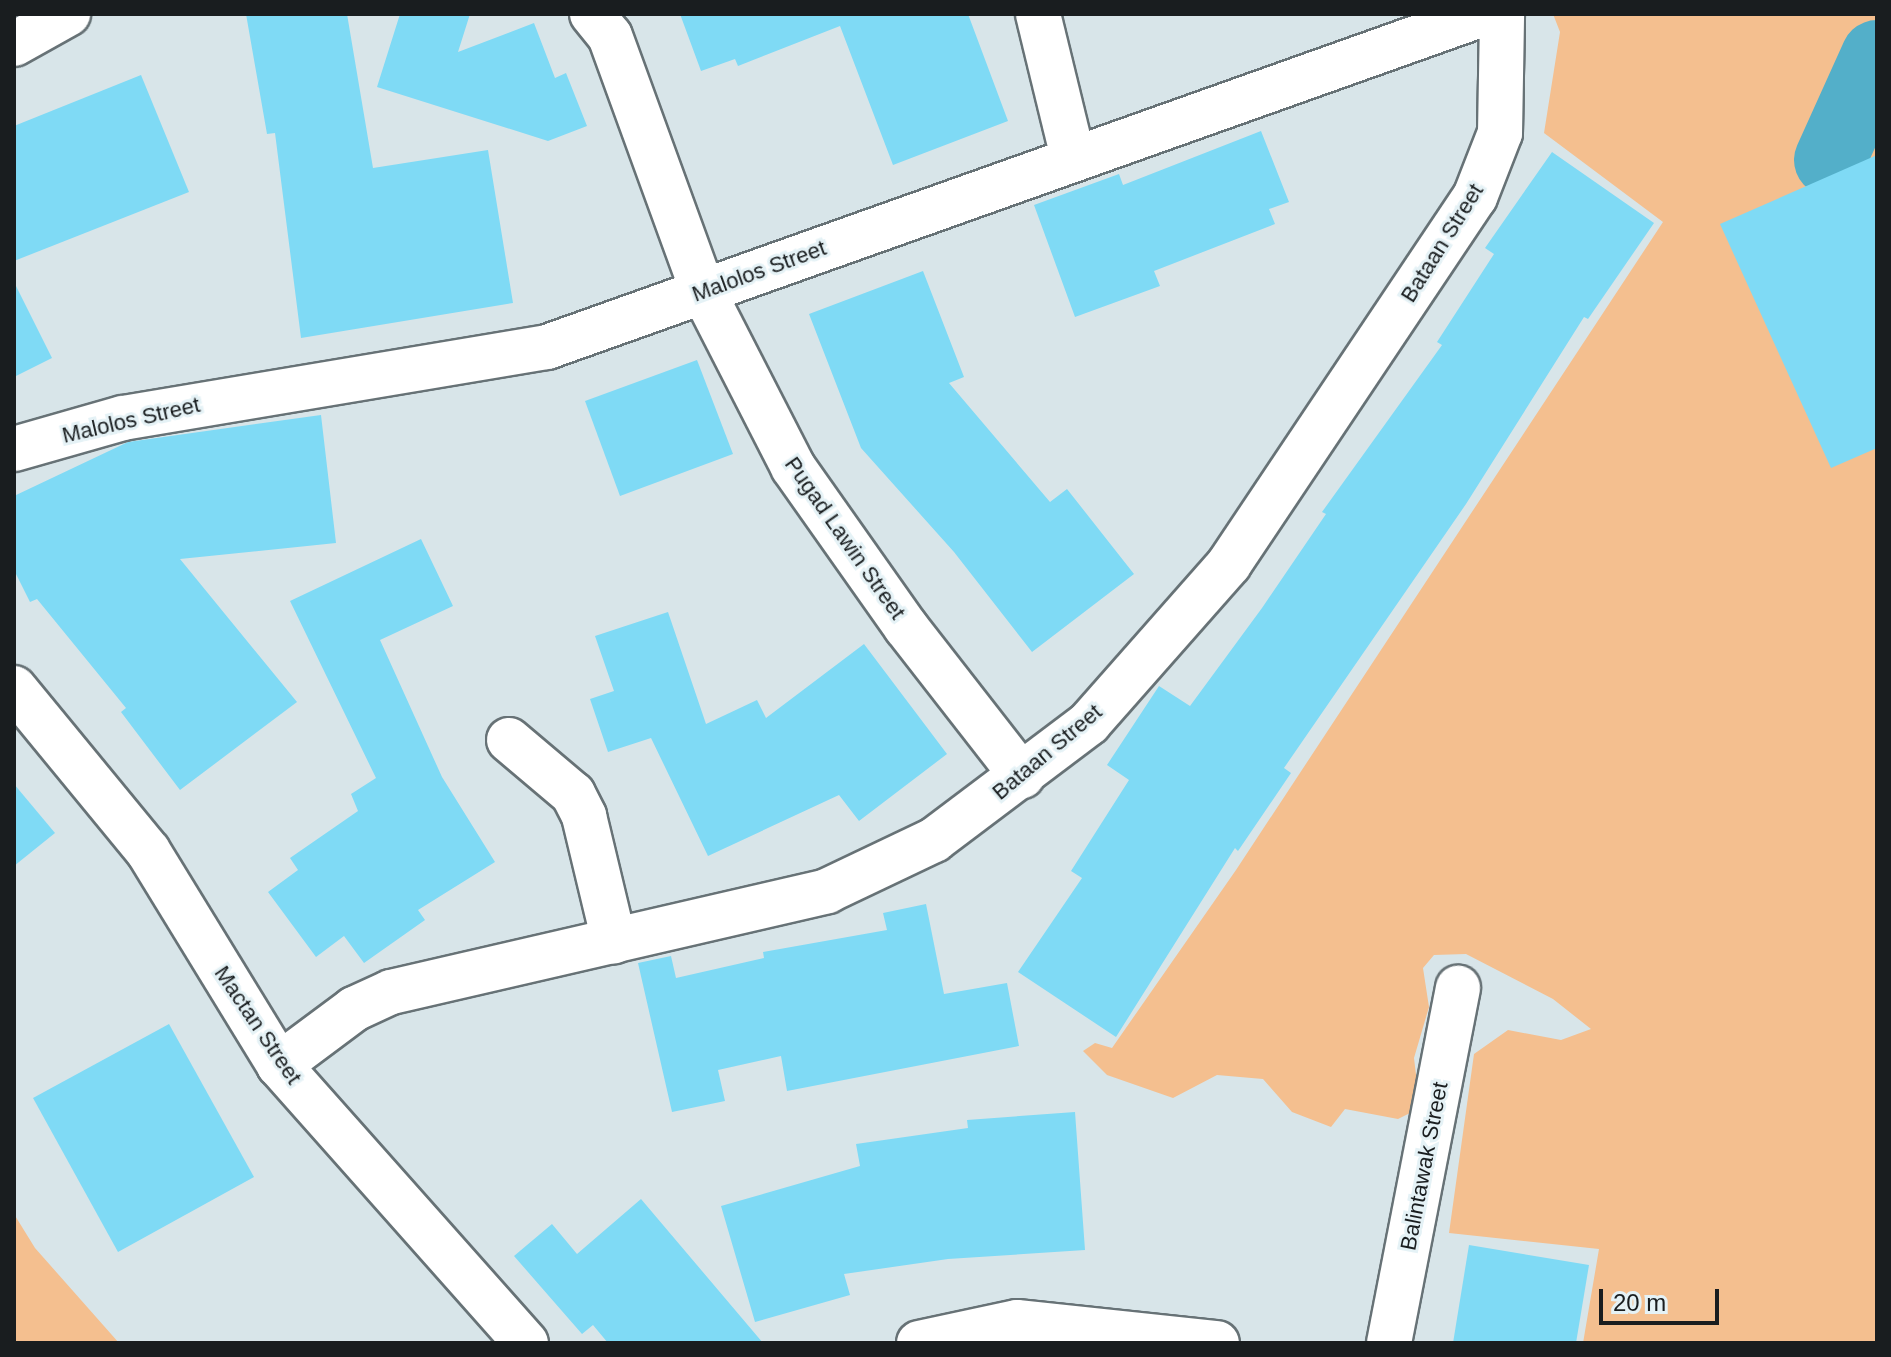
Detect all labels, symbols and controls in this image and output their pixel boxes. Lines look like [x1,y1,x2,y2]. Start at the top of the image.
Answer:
street label: Bataan Street [1395,179,1489,307]
street label: Malolos Street [688,235,830,307]
street label: Malolos Street [60,391,202,449]
street label: Pugad Lawin Street [779,452,911,624]
street label: Bataan Street [987,699,1107,805]
street label: Mactan Street [209,961,307,1089]
street label: Balintawak Street [1395,1079,1453,1253]
scale bar [1603,1273,1723,1323]
text: 20 m [1613,1289,1666,1316]

